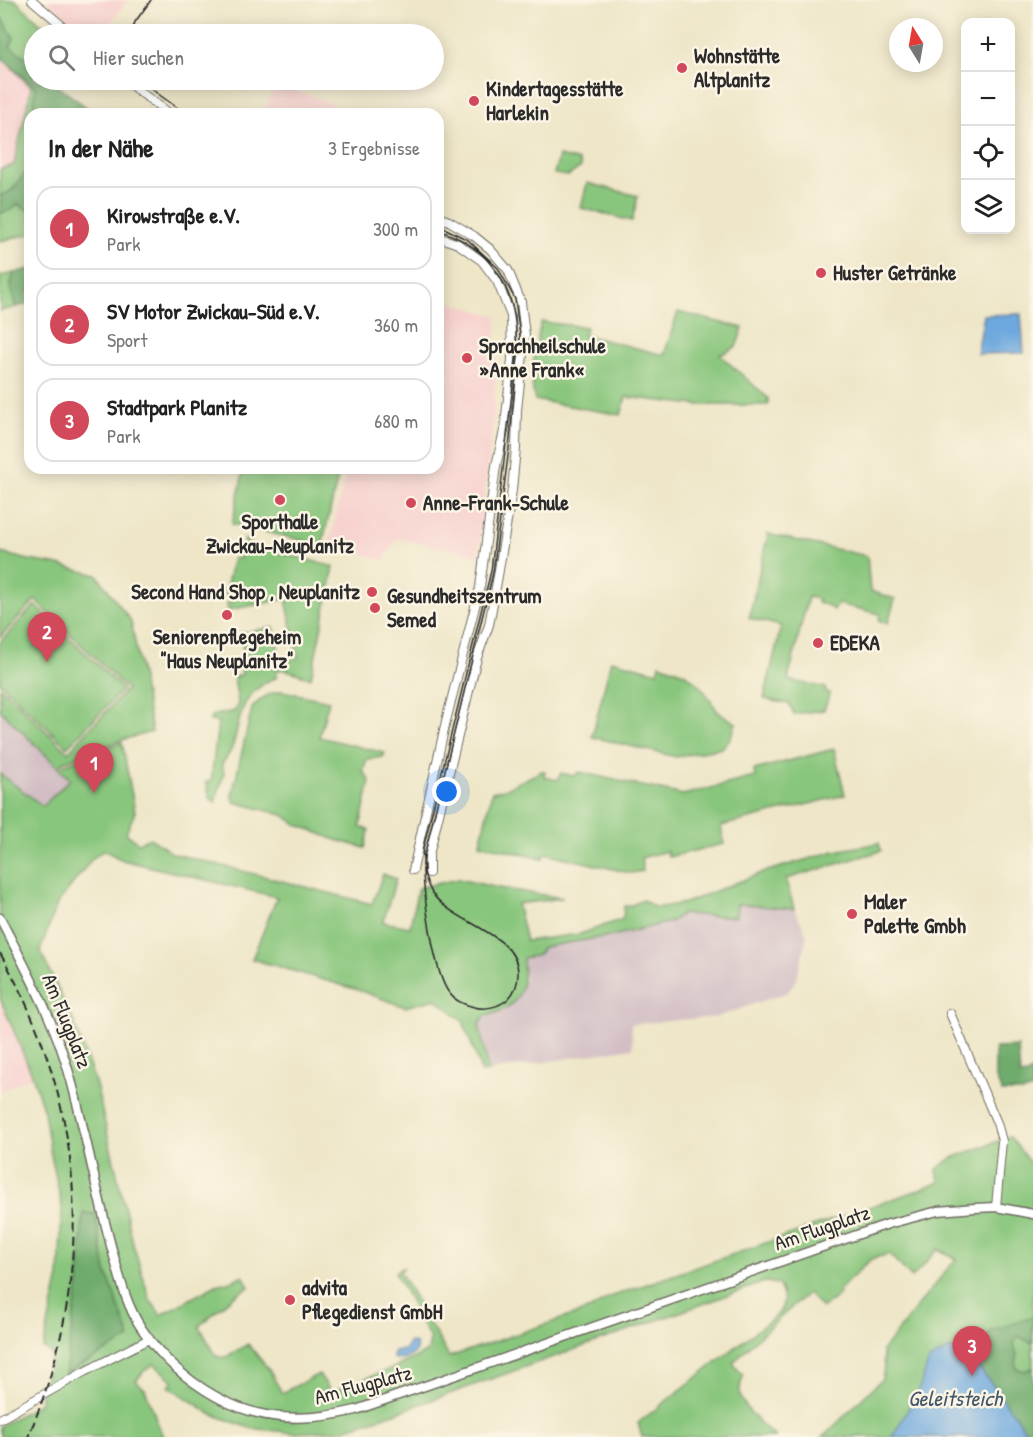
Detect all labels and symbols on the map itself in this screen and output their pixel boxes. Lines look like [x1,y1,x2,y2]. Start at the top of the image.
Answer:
north arrow [889,18,943,72]
place label: Wohnstätte Altplanitz [694,41,781,95]
marker: Wohnstätte Altplanitz [675,61,689,75]
place label: Kindertagesstätte Harlekin [486,74,624,127]
marker: Kindertagesstätte Harlekin [467,94,481,108]
place label: Huster Getränke [833,258,957,287]
marker: Huster Getränke [814,266,828,280]
place label: Sprachheilschule »Anne Frank« [479,331,606,384]
marker: Sprachheilschule »Anne Frank« [460,351,474,365]
place label: Anne-Frank-Schule [423,488,570,517]
marker: Sporthalle Zwickau-Neuplanitz [273,493,287,507]
marker: Anne-Frank-Schule [404,496,418,510]
place label: Sporthalle Zwickau-Neuplanitz [206,507,354,561]
place label: Second Hand Shop , Neuplanitz [131,577,360,607]
place label: Gesundheitszentrum Semed [387,581,542,634]
marker: Second Hand Shop , Neuplanitz [365,585,379,599]
marker: Gesundheitszentrum Semed [368,601,382,615]
marker: Seniorenpflegeheim "Haus Neuplanitz" [220,608,234,622]
pin: 2 [28,612,66,662]
place label: Seniorenpflegeheim "Haus Neuplanitz" [153,622,301,676]
place label: EDEKA [830,628,881,657]
marker: EDEKA [811,636,825,650]
pin: 1 [74,744,113,793]
your location [432,777,461,806]
place label: Maler Palette Gmbh [864,887,966,940]
marker: Maler Palette Gmbh [845,907,859,921]
street label: Am Flugplatz [35,969,100,1072]
street label: Am Flugplatz [770,1198,874,1257]
place label: advita Pflegedienst GmbH [302,1273,443,1327]
marker: advita Pflegedienst GmbH [283,1293,297,1307]
pin: 3 [952,1326,992,1376]
street label: Am Flugplatz [311,1358,415,1411]
water label: Geleitsteich [908,1383,1004,1413]

